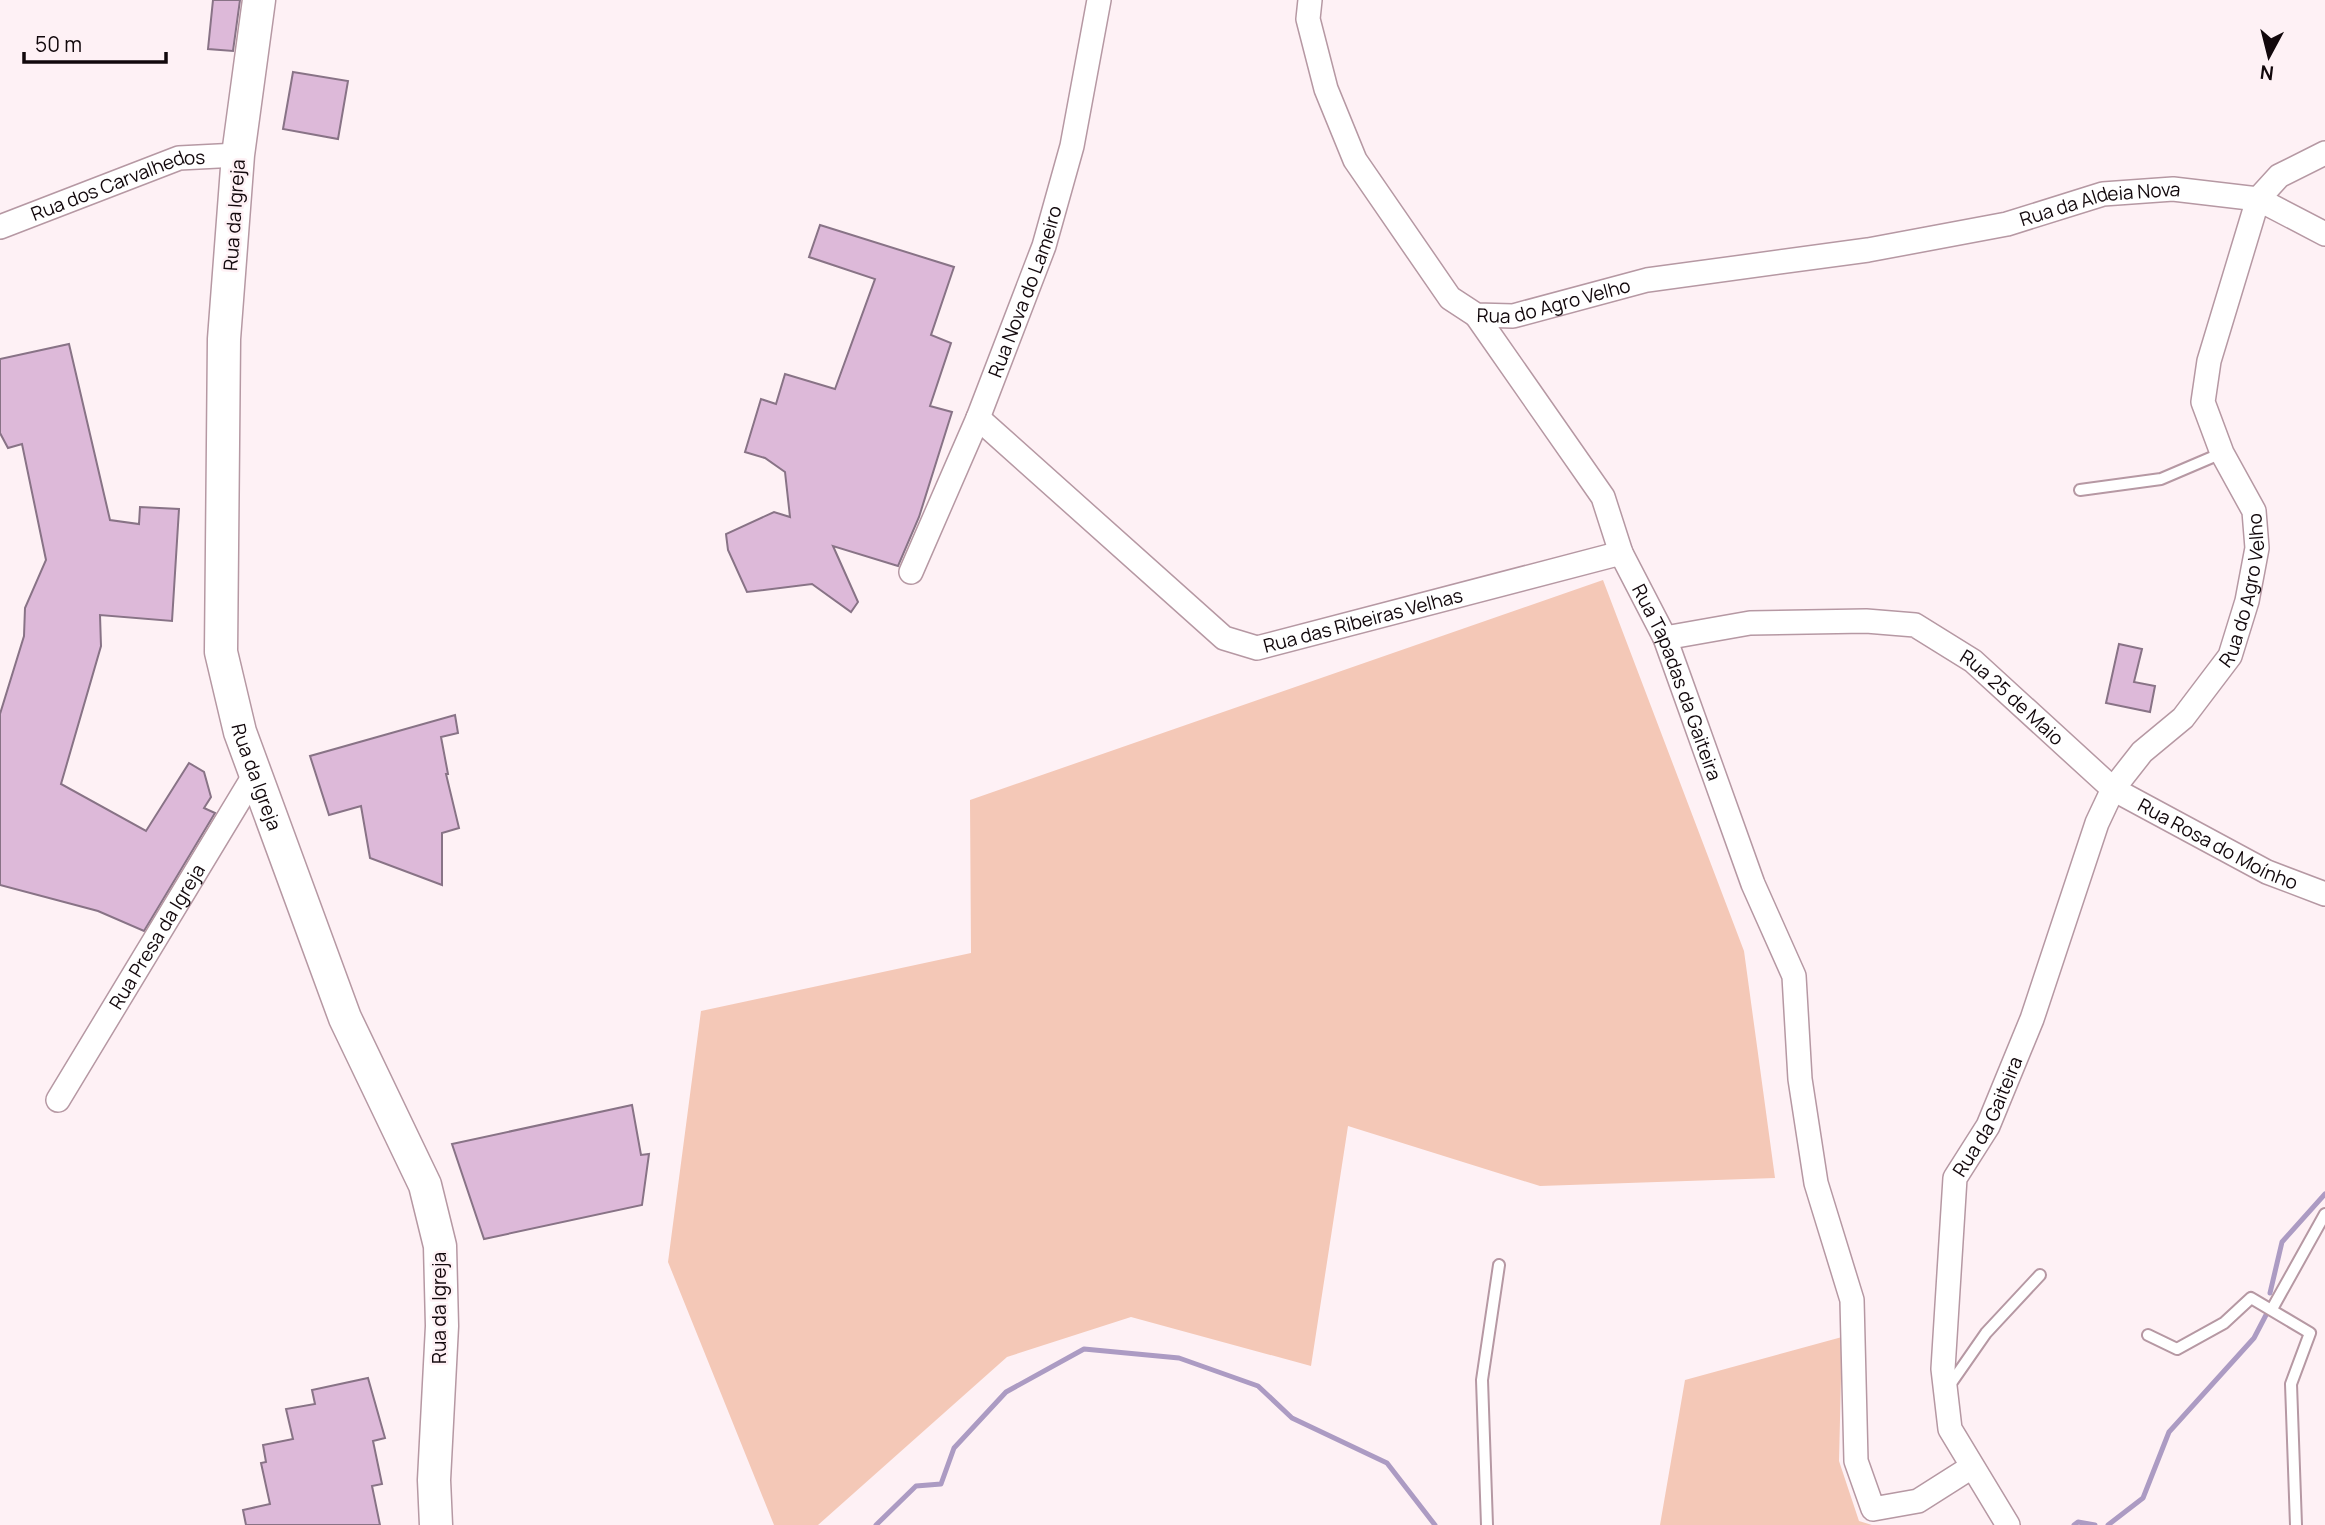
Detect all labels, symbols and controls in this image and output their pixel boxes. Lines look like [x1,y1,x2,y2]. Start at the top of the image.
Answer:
scale bar [24,21,166,65]
north arrow [2234,21,2304,91]
text: 50 m [35,30,82,58]
text: N [2259,59,2275,87]
street label: Rua dos Carvalhedos [27,144,206,227]
street label: Rua da Igreja [217,158,251,272]
street label: Rua da Aldeia Nova [2016,176,2182,232]
street label: Rua Nova do Lameiro [982,203,1068,381]
street label: Rua do Agro Velho [1476,272,1633,329]
street label: Rua do Agro Velho [2213,512,2270,673]
street label: Rua Tapadas da Gaiteira [1626,579,1728,784]
street label: Rua das Ribeiras Velhas [1260,582,1465,659]
street label: Rua 25 de Maio [1955,643,2070,751]
street label: Rua da Igreja [225,721,288,834]
street label: Rua Rosa do Moínho [2133,792,2302,896]
street label: Rua Presa da Igreja [103,859,211,1014]
street label: Rua da Gaiteira [1946,1052,2028,1181]
street label: Rua da Igreja [426,1252,452,1364]

